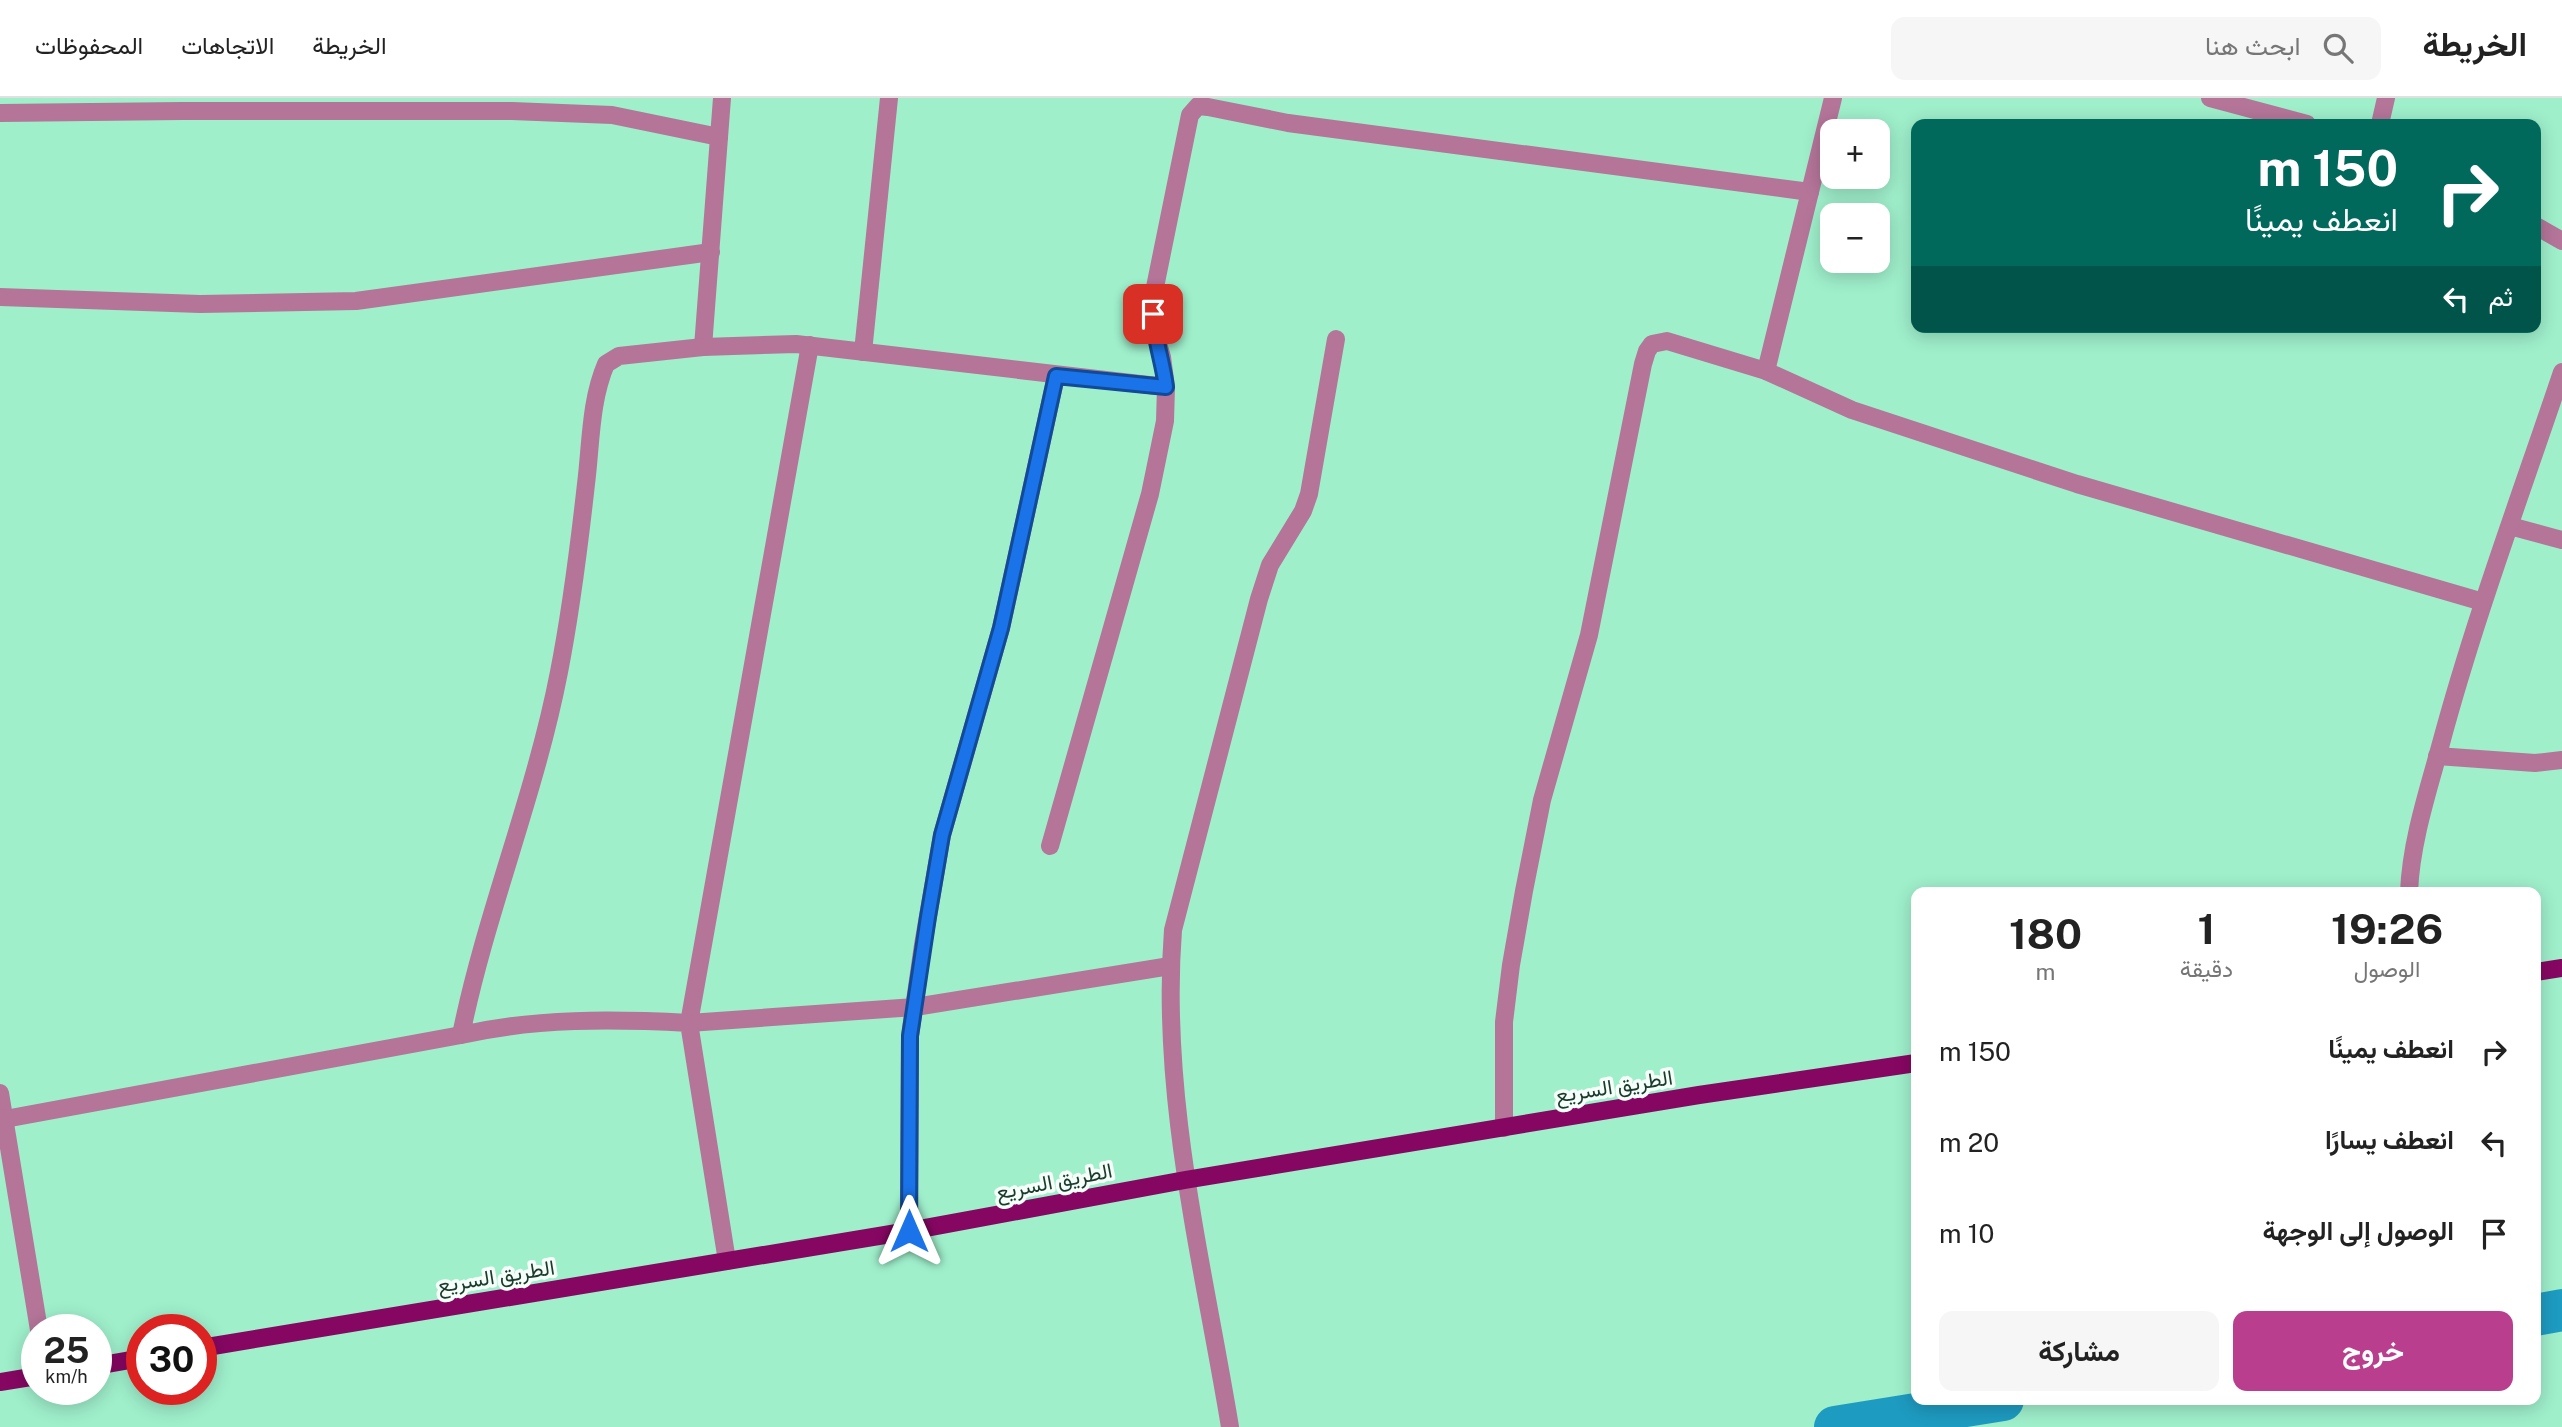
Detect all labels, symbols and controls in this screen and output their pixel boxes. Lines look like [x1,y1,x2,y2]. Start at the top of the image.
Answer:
search box [1891,17,2381,80]
text: الخريطة [2423,25,2527,63]
icon: search [2319,29,2357,67]
text: ابحث هنا [2205,30,2301,61]
text: المحفوظات [35,31,143,59]
text: الاتجاهات [181,31,274,59]
text: الخريطة [312,31,387,59]
map controls [1820,119,1890,273]
button: + [1820,119,1890,189]
text: 150 m [2257,139,2398,197]
icon: right [2422,147,2513,238]
text: انعطف يمينًا [2245,201,2398,238]
button: − [1820,203,1890,273]
icon: left [2437,280,2475,318]
text: ثم [2489,281,2513,312]
pin [1123,284,1183,344]
icon: arrive [1134,295,1172,333]
text: 1 [2197,904,2215,953]
text: 19:26 [2331,904,2443,953]
text: 180 [2009,909,2082,958]
text: دقيقة [2180,955,2233,982]
text: الوصول [2354,955,2420,982]
text: m [2035,958,2055,985]
text: انعطف يمينًا [2328,1033,2454,1064]
icon: right [2475,1033,2513,1071]
text: 150 m [1939,1036,2011,1067]
street label: الطريق السريع [1554,1064,1675,1110]
text: انعطف يسارًا [2325,1124,2454,1155]
icon: left [2475,1124,2513,1162]
text: 20 m [1939,1127,1999,1158]
street label: الطريق السريع [994,1157,1115,1207]
position arrow [872,1194,946,1268]
text: الوصول إلى الوجهة [2263,1215,2454,1246]
icon: arrive [2475,1215,2513,1253]
text: 10 m [1939,1218,1994,1249]
street label: الطريق السريع [436,1254,557,1300]
button: مشاركة [1939,1311,2219,1391]
button: خروج [2233,1311,2513,1391]
speed limit sign: 30 [126,1314,217,1405]
text: 25 [44,1330,89,1371]
text: km/h [45,1366,88,1387]

